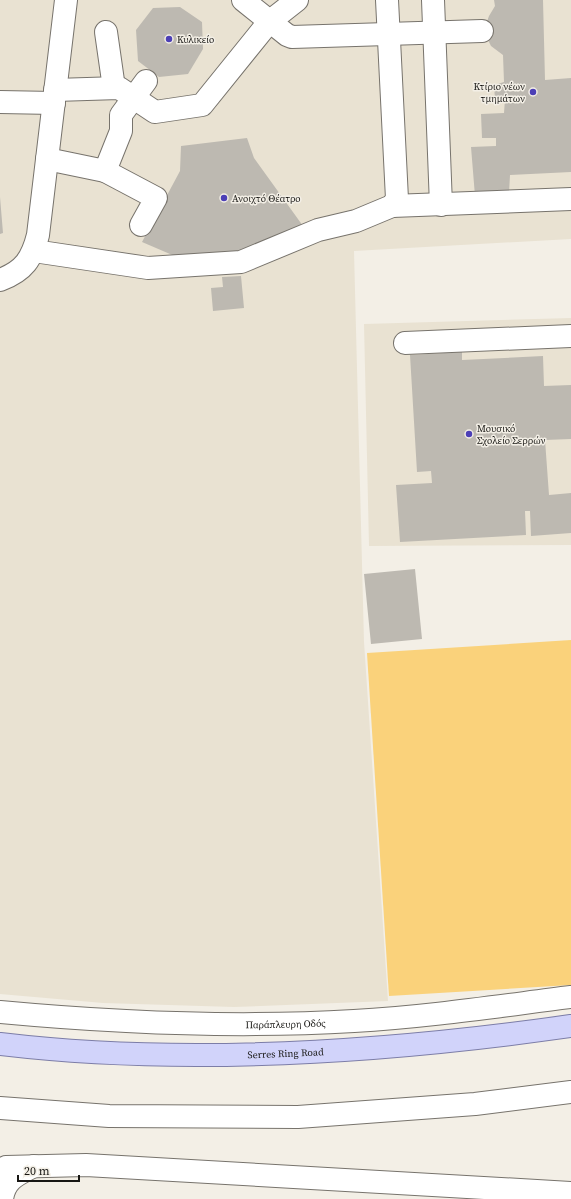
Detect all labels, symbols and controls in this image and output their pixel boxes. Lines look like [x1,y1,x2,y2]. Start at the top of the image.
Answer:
place label: Κυλικείο [177,33,214,46]
marker: Κυλικείο [164,34,174,44]
place label: Κτίριο νέων τμημάτων [474,80,525,105]
marker: Κτίριο νέων τμημάτων [528,87,538,97]
place label: Ανοιχτό Θέατρο [232,192,301,205]
marker: Ανοιχτό Θέατρο [219,193,229,203]
place label: Μουσικό Σχολείο Σερρών [477,422,546,447]
marker: Μουσικό Σχολείο Σερρών [464,429,474,439]
street label: Παράπλευρη Οδός [245,1016,326,1031]
street label: Serres Ring Road [247,1045,324,1061]
scale bar [18,1157,79,1183]
text: 20 m [24,1163,50,1179]

